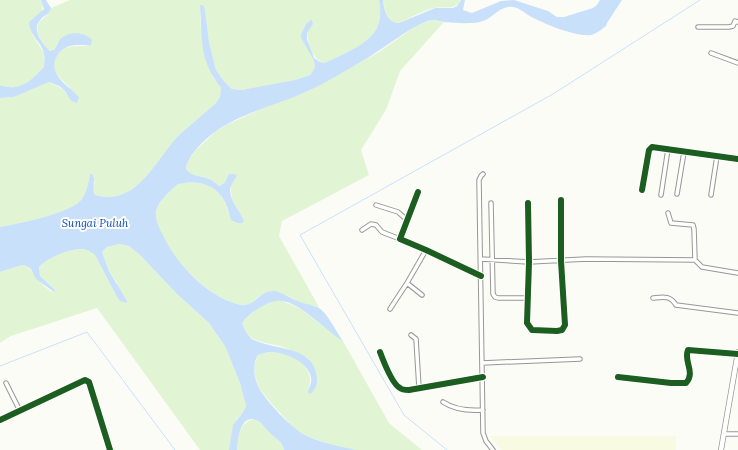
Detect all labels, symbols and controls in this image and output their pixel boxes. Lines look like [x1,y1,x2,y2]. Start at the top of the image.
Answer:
water label: Sungai Puluh [62,216,129,230]

